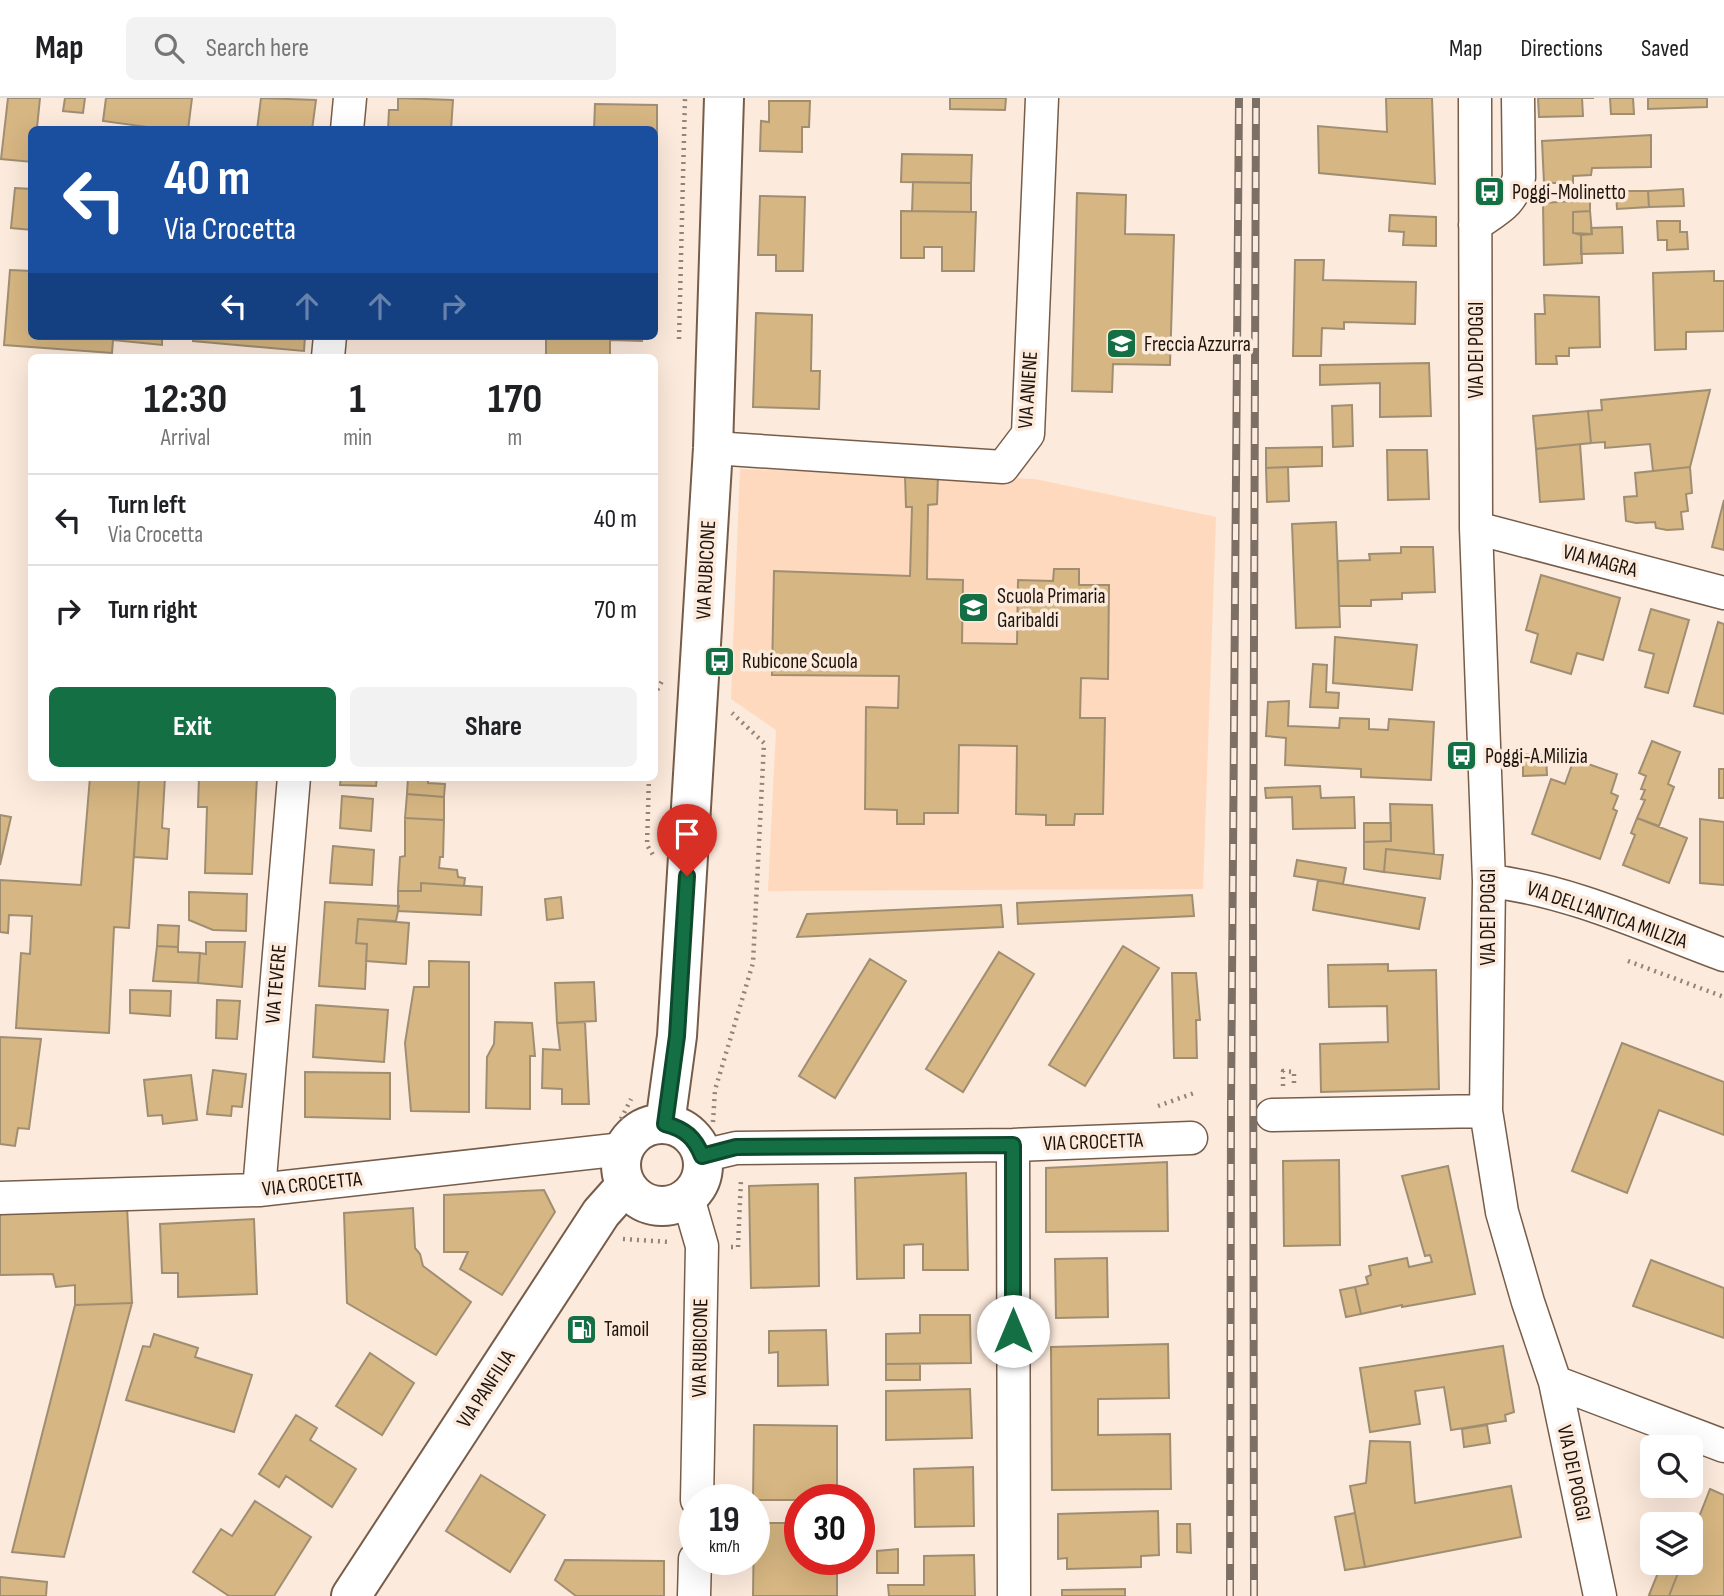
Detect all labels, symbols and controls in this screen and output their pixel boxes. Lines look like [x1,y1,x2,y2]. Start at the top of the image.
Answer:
search box [126,17,616,80]
text: Map [35,28,84,68]
icon: search [150,29,188,67]
text: Search here [206,33,309,64]
text: Map [1449,34,1482,63]
text: Directions [1520,34,1603,63]
text: Saved [1641,34,1689,63]
text: 40 m [164,150,250,209]
icon: left [49,154,140,245]
bus stop icon: Poggi-Molinetto [1472,175,1506,209]
place label: Poggi-Molinetto [1512,180,1626,205]
text: Via Crocetta [164,210,296,249]
icon: left [215,287,253,325]
icon: ahead [288,287,326,325]
icon: ahead [361,287,399,325]
icon: right [434,287,472,325]
street label: VIA DEI POGGI [1464,301,1489,399]
school or university icon: Freccia Azzurra [1104,327,1138,361]
place label: Freccia Azzurra [1144,332,1251,357]
street label: VIA ANIENE [1013,350,1043,430]
text: 12:30 [144,374,227,425]
text: 1 [349,374,366,425]
text: 170 [488,374,542,425]
text: Arrival [161,424,210,452]
text: min [343,424,372,452]
text: m [508,424,522,452]
text: Turn left [108,490,186,521]
icon: left [49,501,87,539]
text: 40 m [594,504,637,535]
street label: VIA RUBICONE [691,520,721,620]
text: Via Crocetta [108,521,203,549]
street label: VIA MAGRA [1560,539,1641,583]
place label: Scuola Primaria Garibaldi [997,584,1106,633]
school or university icon: Scuola Primaria Garibaldi [957,591,991,625]
icon: right [49,592,87,630]
text: Turn right [108,595,197,626]
text: 70 m [594,595,637,626]
bus stop icon: Rubicone Scuola [702,644,736,678]
place label: Rubicone Scuola [742,649,858,674]
button: Exit [49,687,336,767]
button: Share [350,687,637,767]
bus stop icon: Poggi-A.Milizia [1445,739,1479,773]
place label: Poggi-A.Milizia [1485,744,1588,769]
pin [657,804,717,876]
icon: arrive [668,815,706,853]
street label: VIA DEI POGGI [1476,868,1501,966]
street label: VIA DELL'ANTICA MILIZIA [1523,876,1692,955]
street label: VIA TEVERE [260,943,292,1025]
street label: VIA CROCETTA [1042,1128,1145,1156]
street label: VIA CROCETTA [261,1166,364,1202]
position arrow [976,1294,1050,1368]
street label: VIA RUBICONE [687,1298,713,1398]
fuel station icon: Tamoil [564,1312,598,1346]
place label: Tamoil [604,1317,649,1342]
street label: VIA PANFILIA [452,1345,521,1433]
street label: VIA DEI POGGI [1552,1423,1596,1523]
map controls [1640,1435,1703,1575]
button: search [1640,1435,1703,1498]
speed limit sign: 30 [784,1484,875,1575]
text: 19 [709,1499,740,1542]
button: layers [1640,1512,1703,1575]
text: km/h [709,1536,740,1557]

